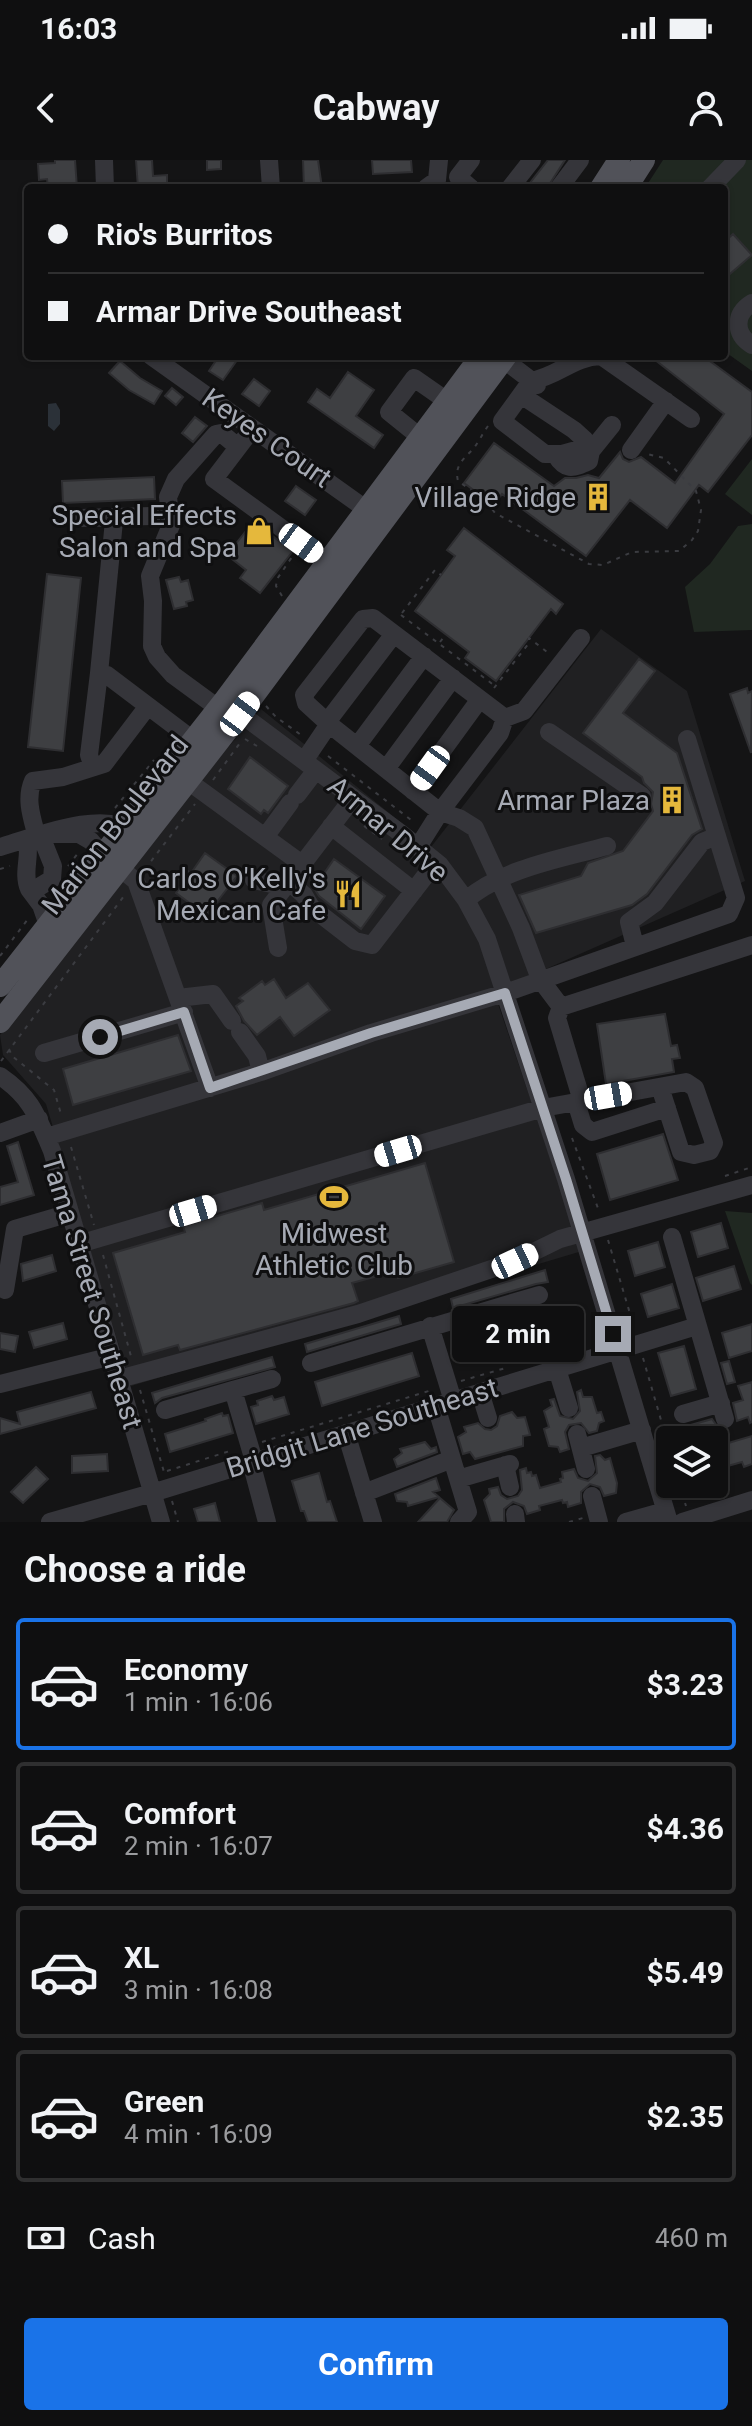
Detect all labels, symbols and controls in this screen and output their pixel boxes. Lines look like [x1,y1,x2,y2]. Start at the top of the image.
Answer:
text: 16:03 [40,11,117,46]
icon: back [24,86,68,130]
icon: person [684,86,728,130]
text: Cabway [313,87,439,129]
text: Rio's Burritos [96,217,273,252]
text: Armar Drive Southeast [96,294,402,329]
street label: Keyes Court [196,381,338,495]
place label: Village Ridge [415,481,576,514]
building icon: Village Ridge [583,482,613,512]
place label: Special Effects Salon and Spa [51,499,237,564]
shop icon: Special Effects Salon and Spa [244,516,274,546]
car [275,519,327,567]
car [216,688,264,740]
street label: Marion Boulevard [35,729,195,921]
car [406,742,454,794]
street label: Armar Drive [321,769,455,889]
place label: Armar Plaza [497,784,650,817]
building icon: Armar Plaza [657,785,687,815]
place label: Carlos O'Kelly's Mexican Cafe [137,862,326,927]
restaurant icon: Carlos O'Kelly's Mexican Cafe [333,879,363,909]
route start [82,1019,118,1055]
car [582,1080,634,1112]
car [372,1133,424,1169]
street label: Tama Street Southeast [35,1151,149,1433]
sports icon: Midwest Athletic Club [319,1182,349,1212]
car [167,1193,219,1229]
place label: Midwest Athletic Club [255,1217,413,1282]
car [488,1240,542,1282]
callout: 2 min [453,1306,585,1362]
route end [595,1316,631,1352]
text: 2 min [485,1319,551,1349]
street label: Bridgit Lane Southeast [222,1371,502,1485]
map controls [656,1426,728,1498]
button: layers [656,1426,728,1498]
text: Choose a ride [24,1549,246,1591]
icon: car [28,1648,100,1720]
text: Economy [124,1652,248,1687]
text: $3.23 [646,1667,724,1702]
text: 1 min · 16:06 [124,1687,273,1717]
icon: car [28,1792,100,1864]
text: Comfort [124,1796,236,1831]
text: $4.36 [646,1811,724,1846]
text: 2 min · 16:07 [124,1831,273,1861]
icon: car [28,1936,100,2008]
text: XL [124,1940,159,1975]
text: $5.49 [646,1955,724,1990]
text: 3 min · 16:08 [124,1975,273,2005]
icon: car [28,2080,100,2152]
text: Green [124,2084,204,2119]
text: $2.35 [646,2099,724,2134]
text: 4 min · 16:09 [124,2119,273,2149]
icon: cash [24,2216,68,2260]
text: Cash [88,2221,156,2256]
text: 460 m [655,2223,728,2253]
button: Confirm [24,2318,728,2410]

